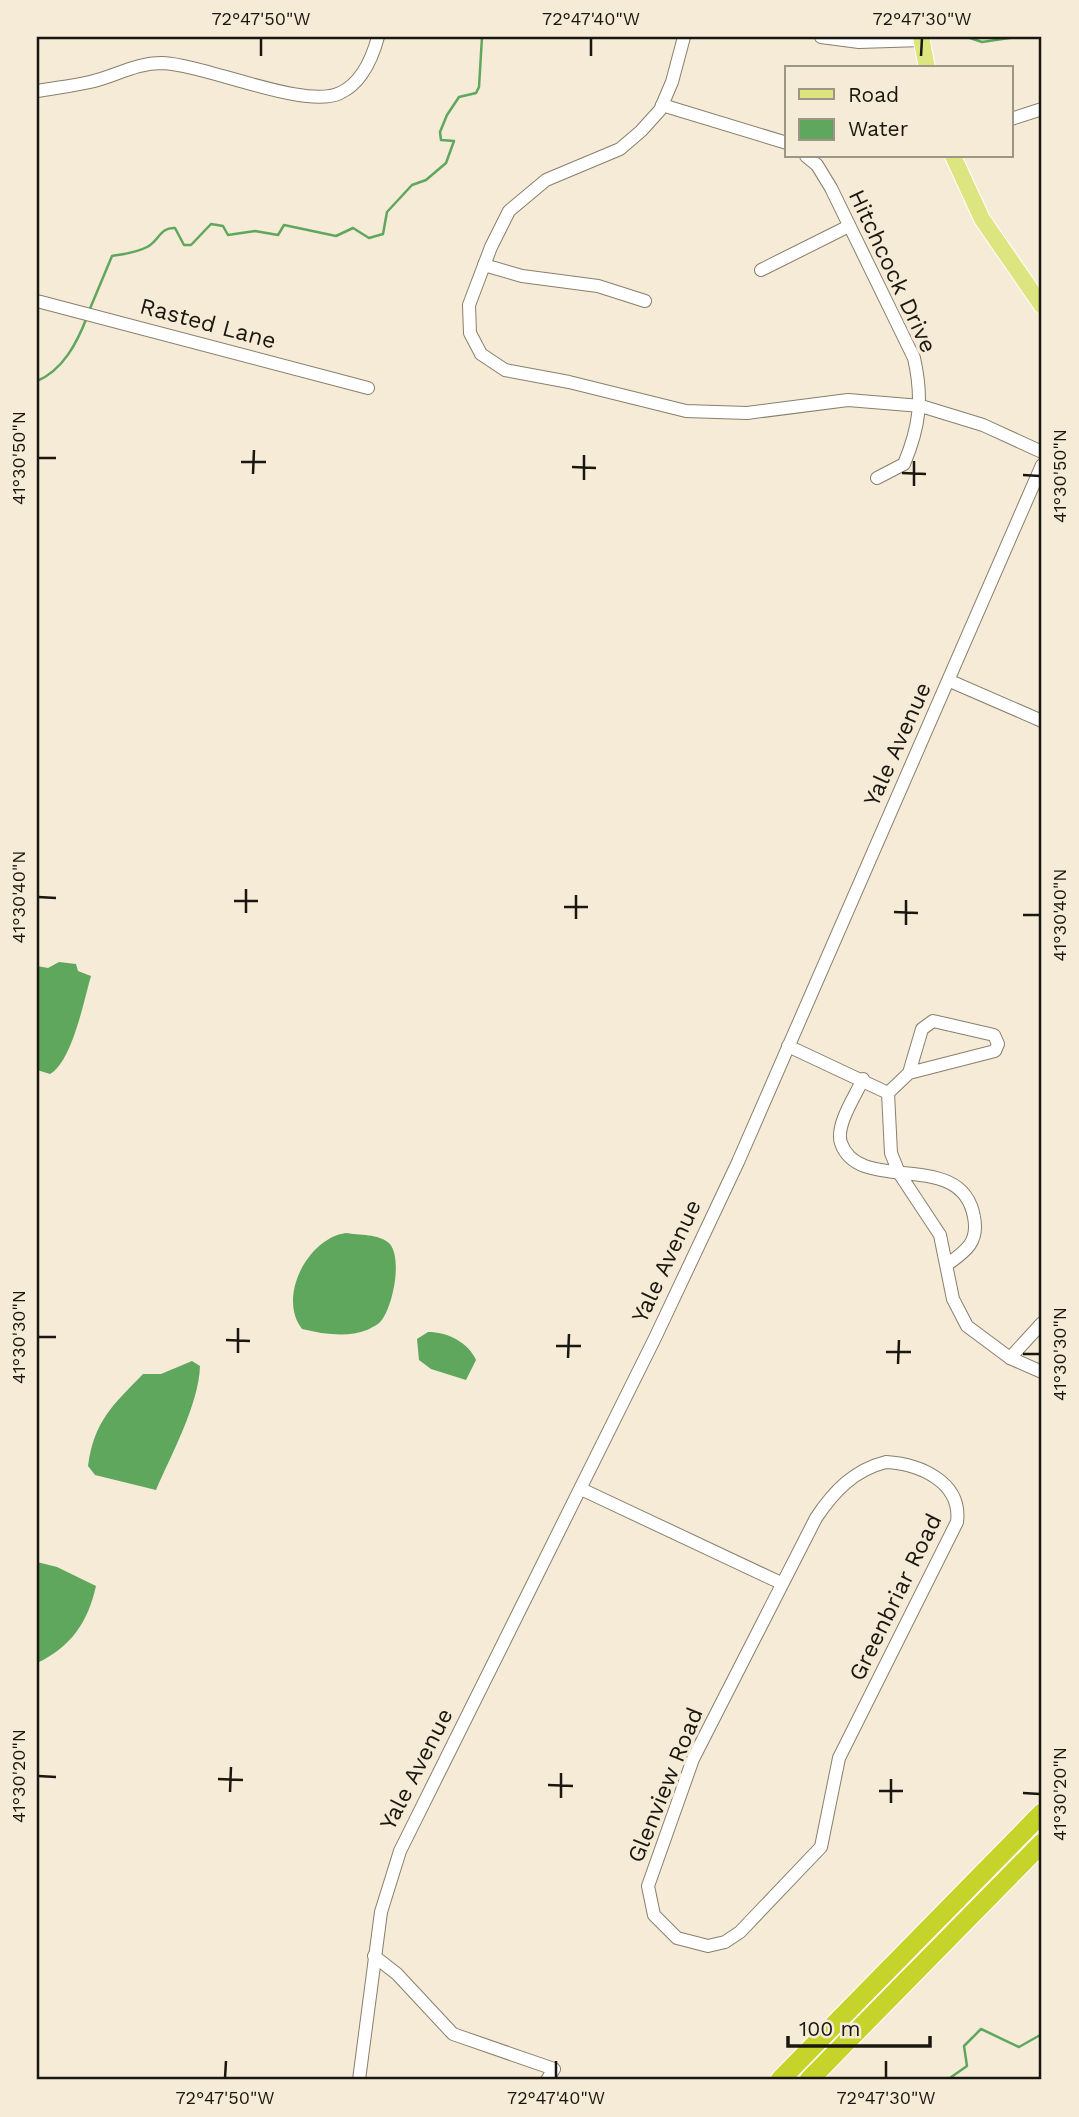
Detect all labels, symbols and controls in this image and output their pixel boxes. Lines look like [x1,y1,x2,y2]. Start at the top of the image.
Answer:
text: 72°47'50"W [211,8,311,29]
text: 72°47'40"W [542,8,640,29]
text: 72°47'30"W [872,8,972,29]
legend [785,66,1012,158]
text: Road [848,82,899,107]
text: Water [848,116,909,141]
street label: Hitchcock Drive [843,185,942,357]
street label: Rasted Lane [137,292,279,355]
text: 41°30'50"N [8,411,29,505]
text: 41°30'50"N [1049,429,1070,523]
street label: Yale Avenue [858,678,937,810]
text: 41°30'40"N [8,851,29,943]
text: 41°30'40"N [1049,869,1070,961]
street label: Yale Avenue [626,1195,707,1327]
text: 41°30'30"N [8,1290,29,1384]
text: 41°30'30"N [1049,1307,1070,1401]
street label: Greenbriar Road [843,1509,948,1685]
street label: Yale Avenue [374,1704,459,1835]
street label: Glenview Road [622,1704,709,1867]
text: 41°30'20"N [8,1729,29,1823]
text: 41°30'20"N [1049,1747,1070,1841]
scale bar [788,2005,930,2049]
text: 100 m [799,2016,861,2041]
text: 72°47'50"W [175,2087,275,2108]
text: 72°47'40"W [507,2087,605,2108]
text: 72°47'30"W [836,2087,936,2108]

